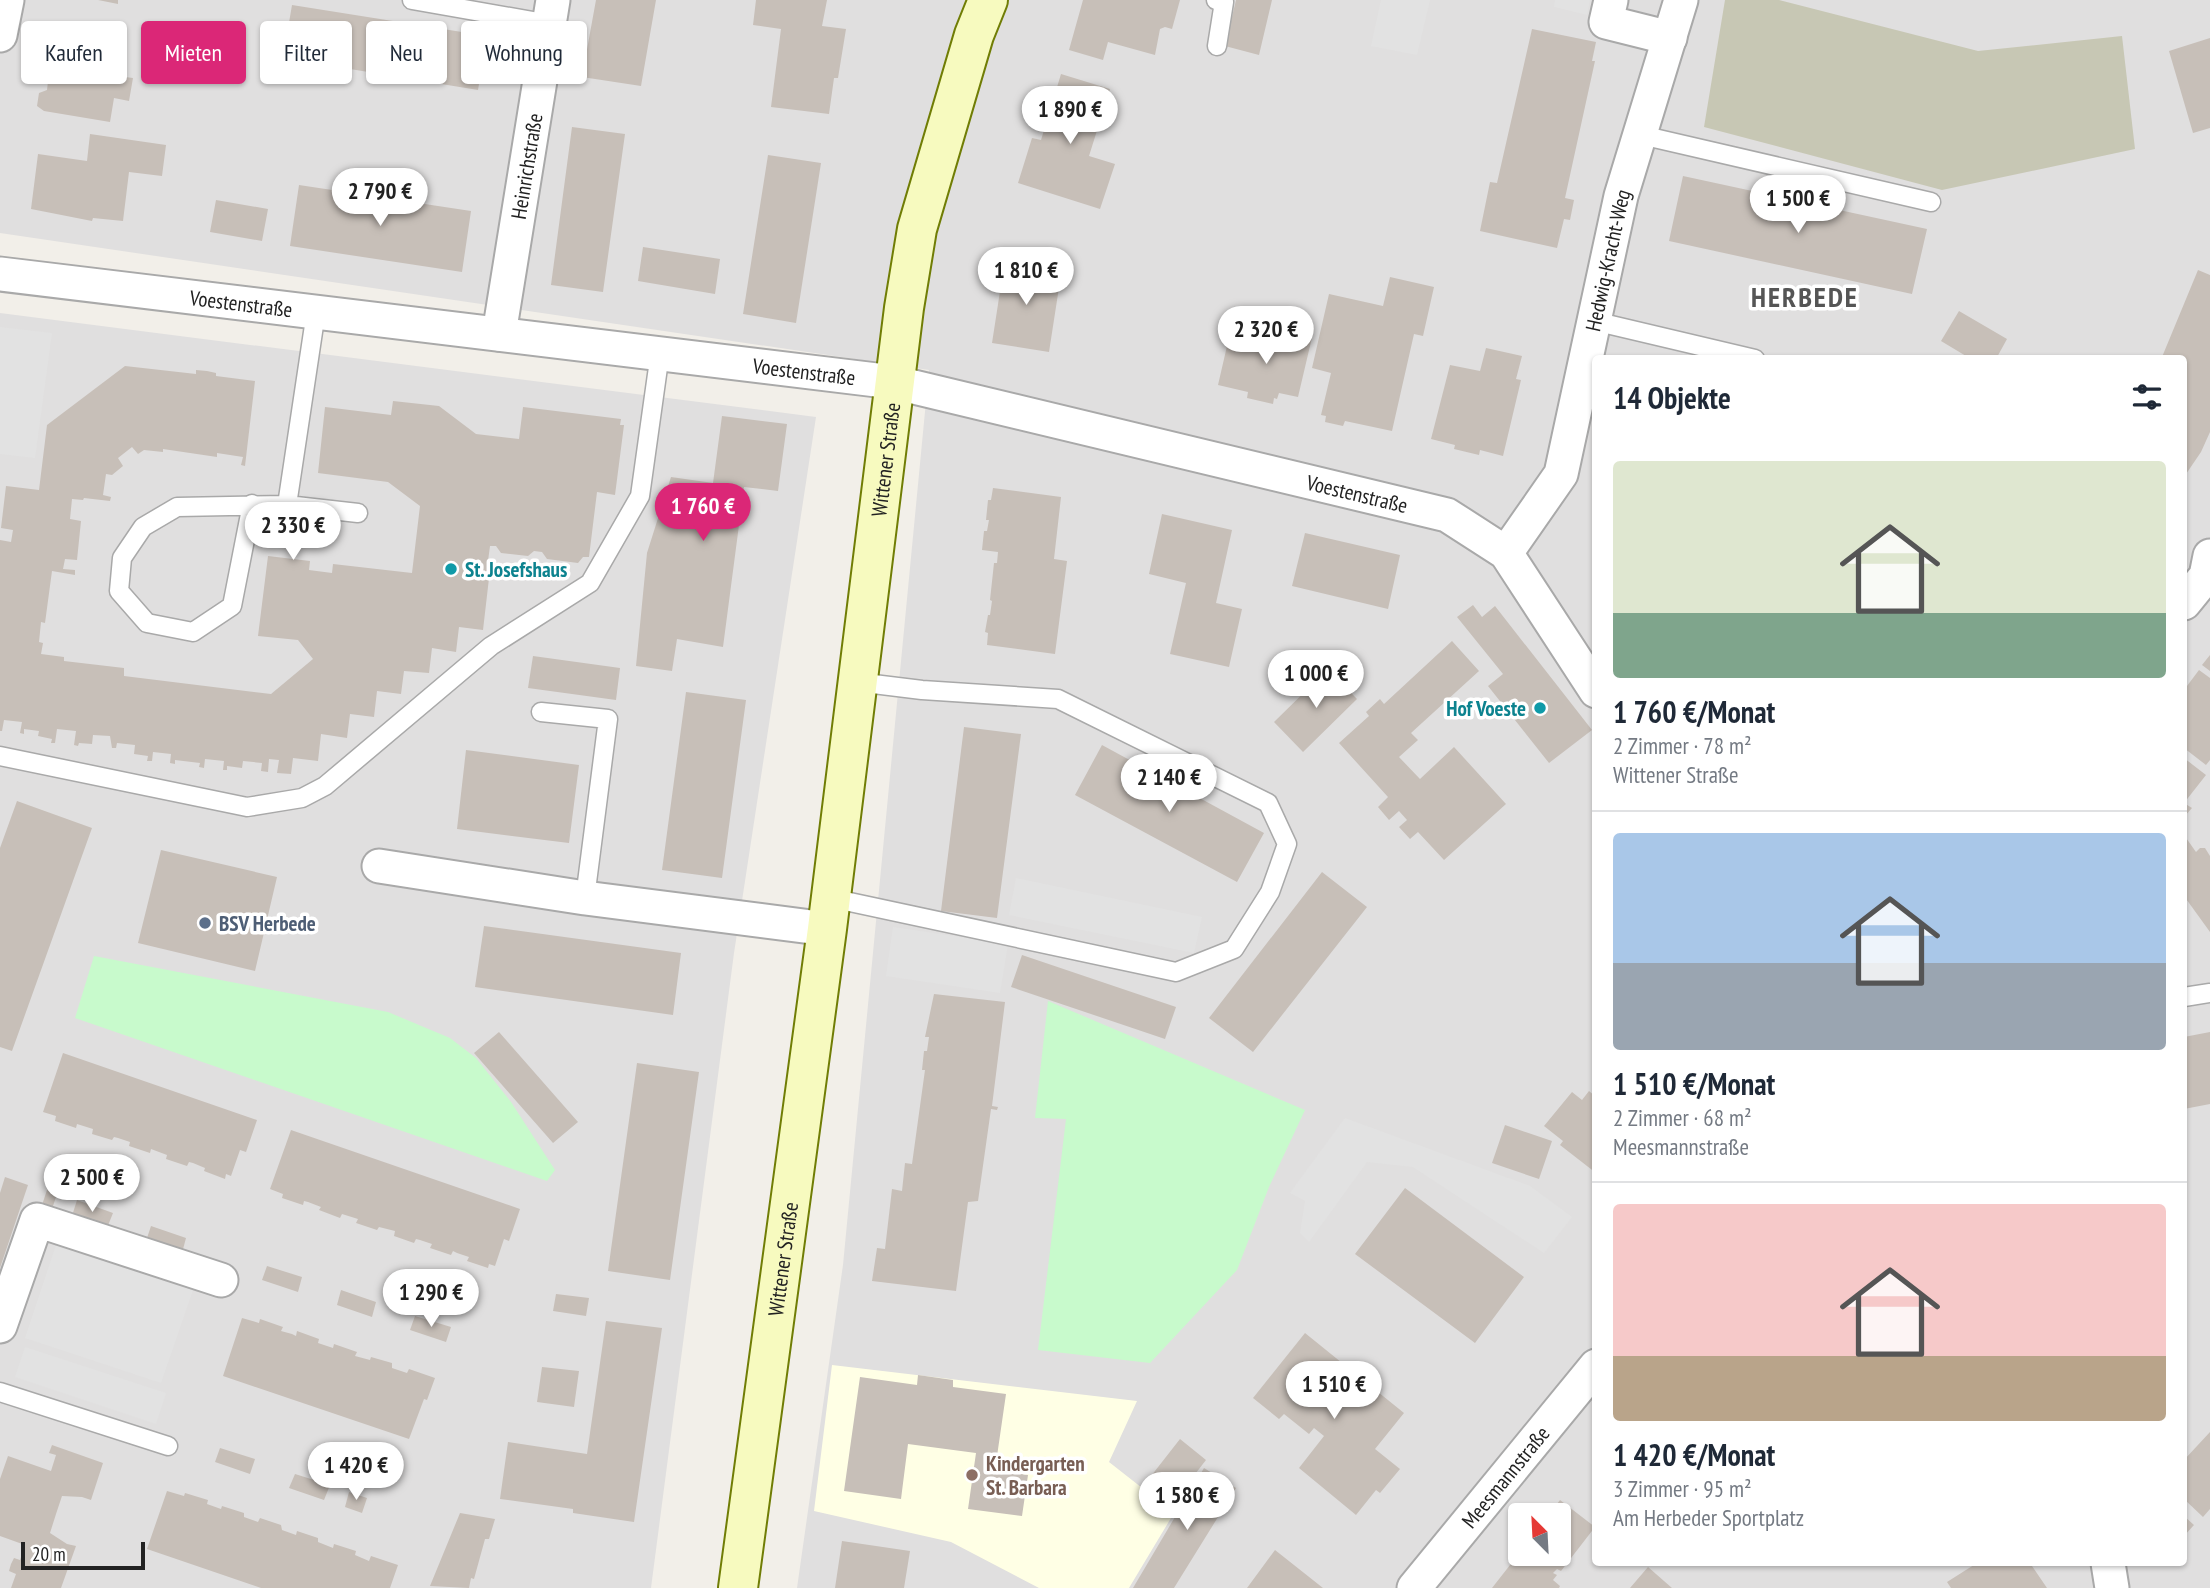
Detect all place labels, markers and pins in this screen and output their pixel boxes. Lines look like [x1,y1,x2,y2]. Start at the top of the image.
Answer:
pin: 1 890 € [1005,86,1135,146]
pin: 2 790 € [315,168,445,228]
pin: 1 500 € [1733,176,1863,235]
pin: 1 810 € [961,247,1091,307]
pin: 2 320 € [1201,306,1331,366]
pin: 1 760 € [638,484,768,543]
pin: 2 330 € [228,503,358,562]
place label: St. Josefshaus [465,556,567,583]
marker: St. Josefshaus [443,561,459,577]
pin: 1 000 € [1251,650,1381,710]
place label: Hof Voeste [1446,695,1526,722]
marker: Hof Voeste [1532,700,1548,716]
pin: 2 140 € [1104,754,1234,814]
place label: BSV Herbede [219,910,316,937]
marker: BSV Herbede [197,915,213,931]
pin: 2 500 € [27,1154,157,1214]
pin: 1 290 € [366,1270,496,1329]
pin: 1 510 € [1269,1362,1399,1421]
pin: 1 420 € [291,1442,421,1502]
place label: Kindergarten St. Barbara [986,1450,1085,1501]
marker: Kindergarten St. Barbara [964,1467,980,1483]
pin: 1 580 € [1122,1472,1252,1532]

